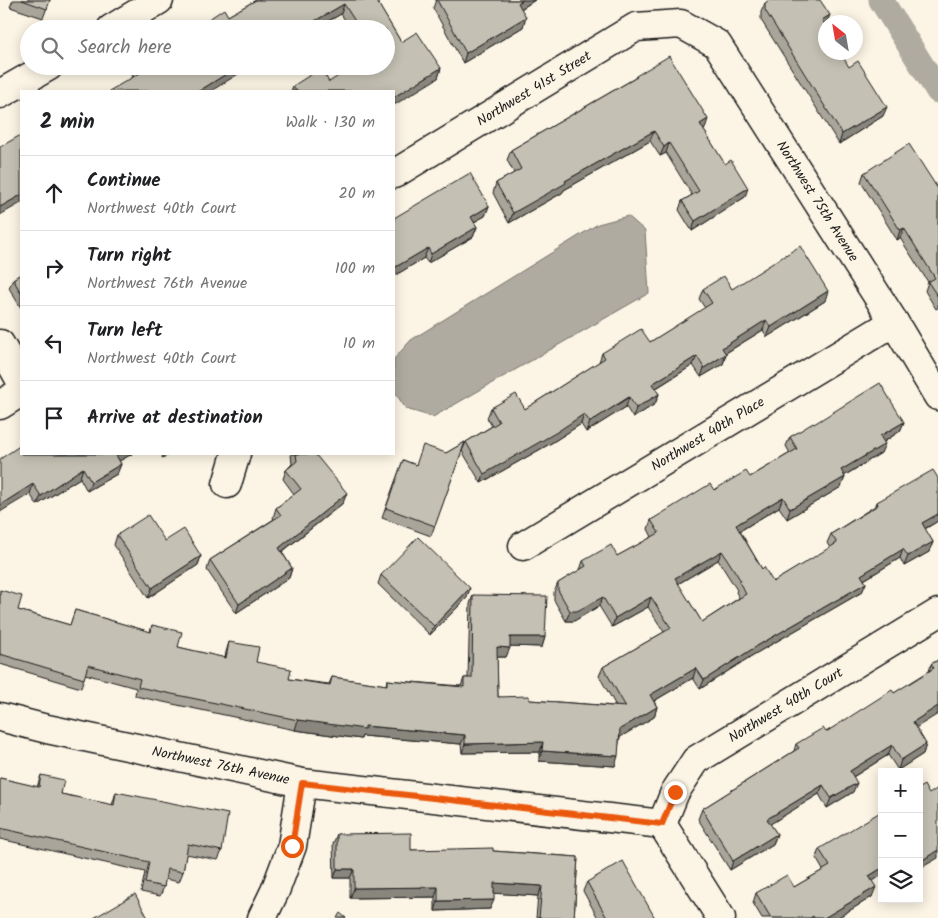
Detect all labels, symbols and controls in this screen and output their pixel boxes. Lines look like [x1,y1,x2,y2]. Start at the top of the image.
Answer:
north arrow [818,15,863,60]
search box [20,20,395,75]
text: Search here [78,33,172,63]
icon: search [38,34,66,62]
street label: Northwest 41st Street [473,45,596,132]
text: 2 min [40,106,95,139]
text: Walk · 130 m [286,110,375,135]
street label: Northwest 75th Avenue [770,136,864,267]
text: Continue [87,166,160,196]
icon: ahead [40,179,68,207]
text: 20 m [339,181,375,206]
text: Northwest 40th Court [87,196,237,221]
text: Turn right [87,241,172,271]
icon: right [40,254,68,282]
text: 100 m [335,256,375,281]
text: Northwest 76th Avenue [87,271,247,296]
text: Turn left [87,316,162,346]
icon: left [40,329,68,357]
text: 10 m [343,331,375,356]
text: Northwest 40th Court [87,346,237,371]
street label: Northwest 40th Place [647,391,770,477]
text: Arrive at destination [87,403,263,433]
icon: arrive [40,404,68,432]
street label: Northwest 40th Court [724,662,848,749]
street label: Northwest 76th Avenue [150,740,292,791]
map controls [878,768,923,903]
button: + [878,768,923,813]
route end [664,781,687,804]
button: − [878,813,923,858]
route start [281,835,304,858]
button: layers [878,858,923,903]

